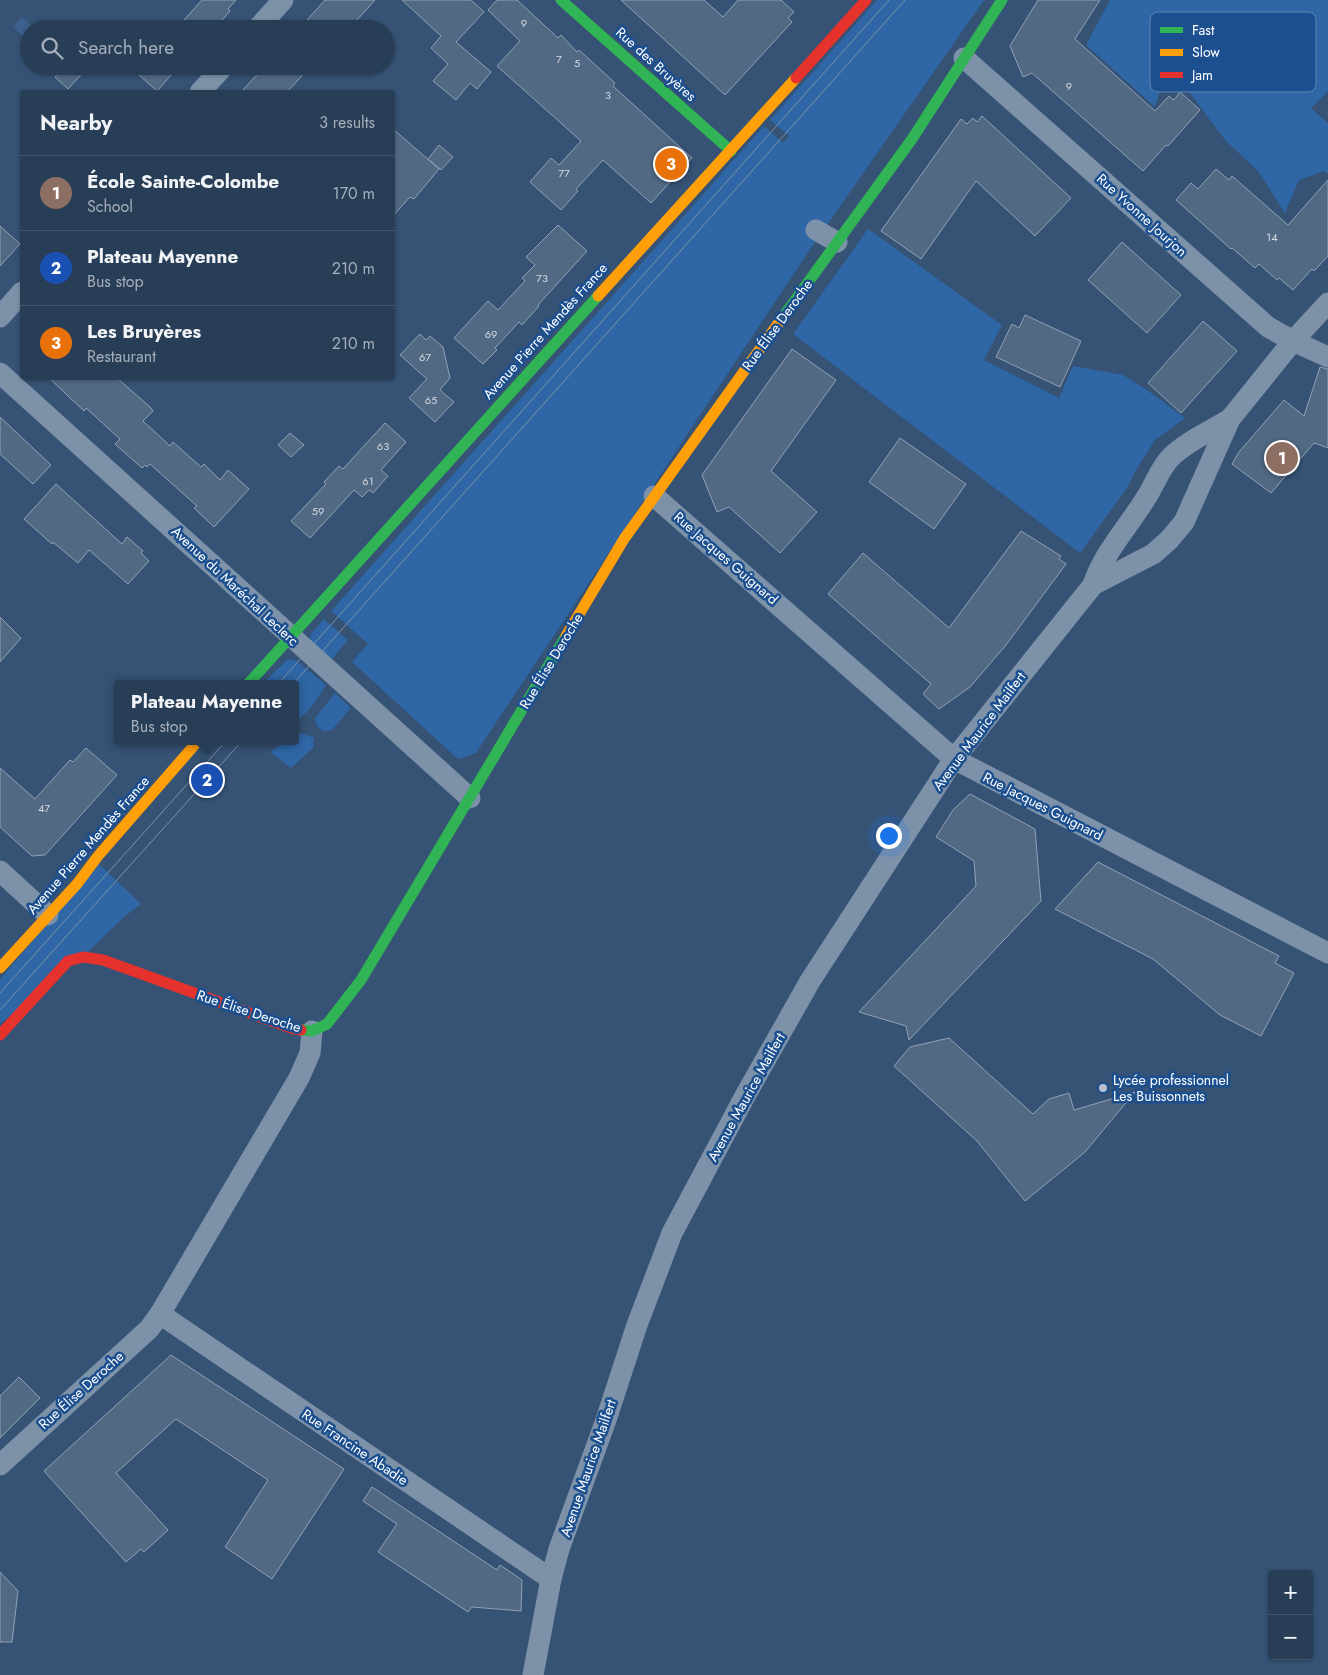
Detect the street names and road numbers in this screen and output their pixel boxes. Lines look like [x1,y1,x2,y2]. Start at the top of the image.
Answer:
street label: Rue des Bruyères [611,22,701,106]
street label: Rue Yvonne Jourjon [1092,169,1192,261]
street label: Avenue Pierre Mendès France [478,258,612,404]
street label: Rue Élise Deroche [737,275,817,375]
street label: Rue Jacques Guignard [669,507,783,609]
street label: Avenue du Maréchal Leclerc [167,522,303,650]
street label: Rue Élise Deroche [515,609,587,713]
street label: Avenue Maurice Mailfert [928,667,1031,795]
street label: Rue Jacques Guignard [979,767,1107,845]
street label: Avenue Pierre Mendès France [22,771,154,919]
street label: Rue Élise Deroche [194,985,304,1037]
street label: Avenue Maurice Mailfert [702,1029,790,1165]
street label: Rue Élise Deroche [34,1346,128,1434]
street label: Avenue Maurice Mailfert [555,1396,621,1539]
street label: Rue Francine Abadie [298,1404,412,1490]

